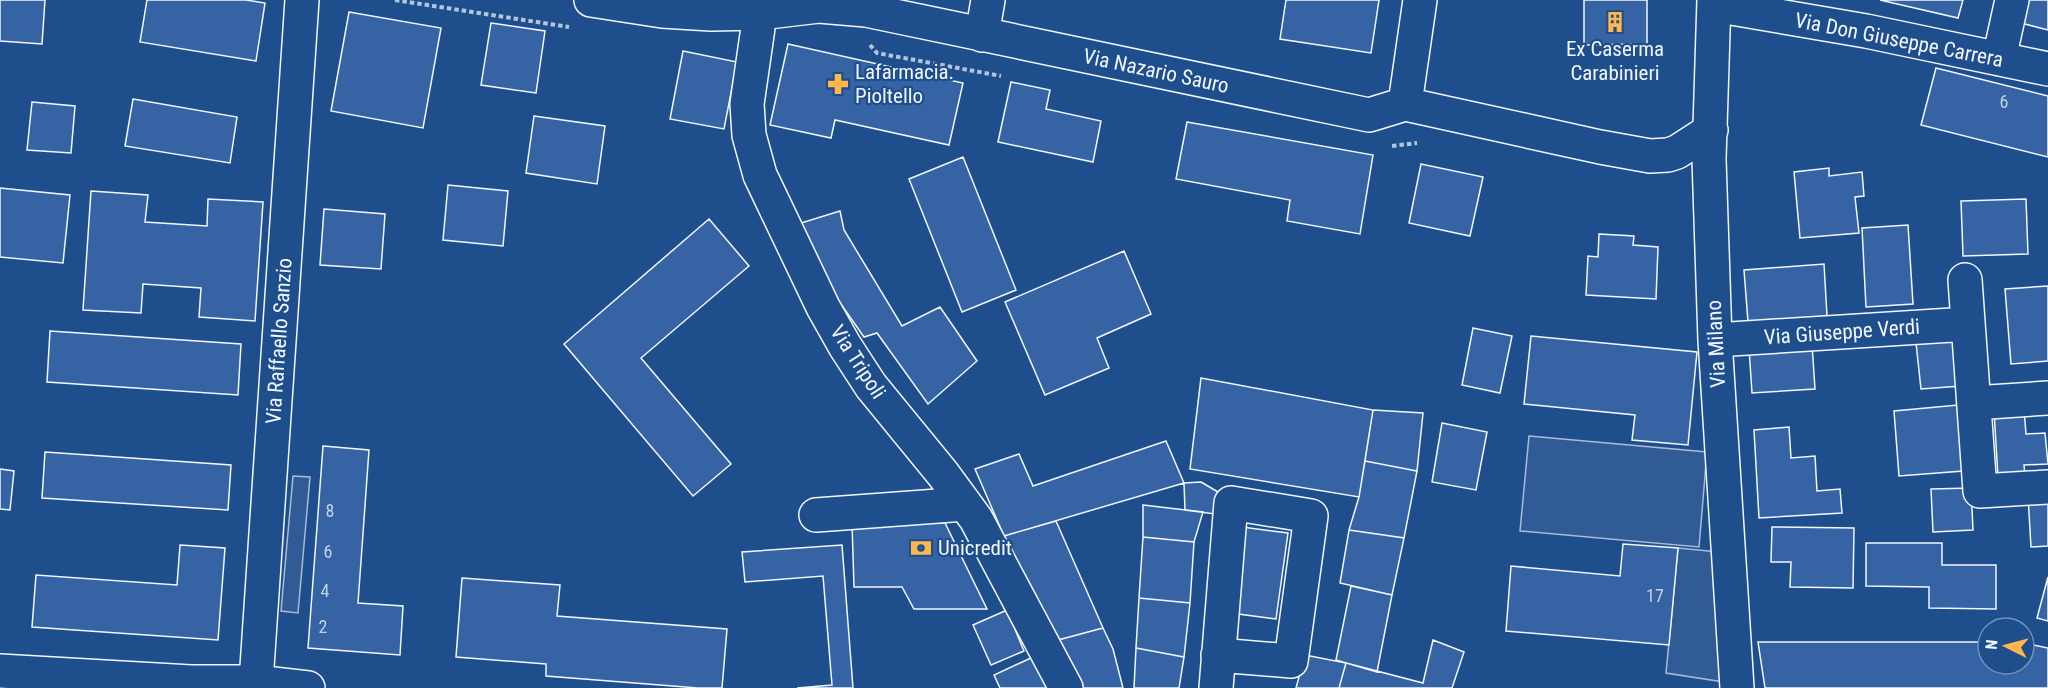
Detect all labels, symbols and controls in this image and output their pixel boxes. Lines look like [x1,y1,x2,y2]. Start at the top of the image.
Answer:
street label: Via Don Giuseppe Carrera [1793,8,2005,72]
building icon: Ex Caserma Carabinieri [1603,10,1627,34]
place label: Ex Caserma Carabinieri [1566,37,1664,85]
street label: Via Nazario Sauro [1081,44,1231,98]
place label: Lafarmacia. Pioltello [855,60,954,108]
pharmacy icon: Lafarmacia. Pioltello [826,72,850,96]
house number: 6 [2000,91,2008,112]
street label: Via Raffaello Sanzio [261,257,297,425]
street label: Via Milano [1702,300,1730,388]
street label: Via Giuseppe Verdi [1763,315,1921,349]
street label: Via Tripoli [825,321,891,403]
house number: 8 [326,500,334,521]
bank icon: Unicredit [909,536,933,560]
place label: Unicredit [938,536,1012,560]
house number: 6 [324,541,332,562]
house number: 4 [321,580,330,601]
house number: 17 [1646,585,1664,606]
house number: 2 [319,616,328,637]
north arrow [1976,616,2036,676]
text: N [1982,639,2002,650]

